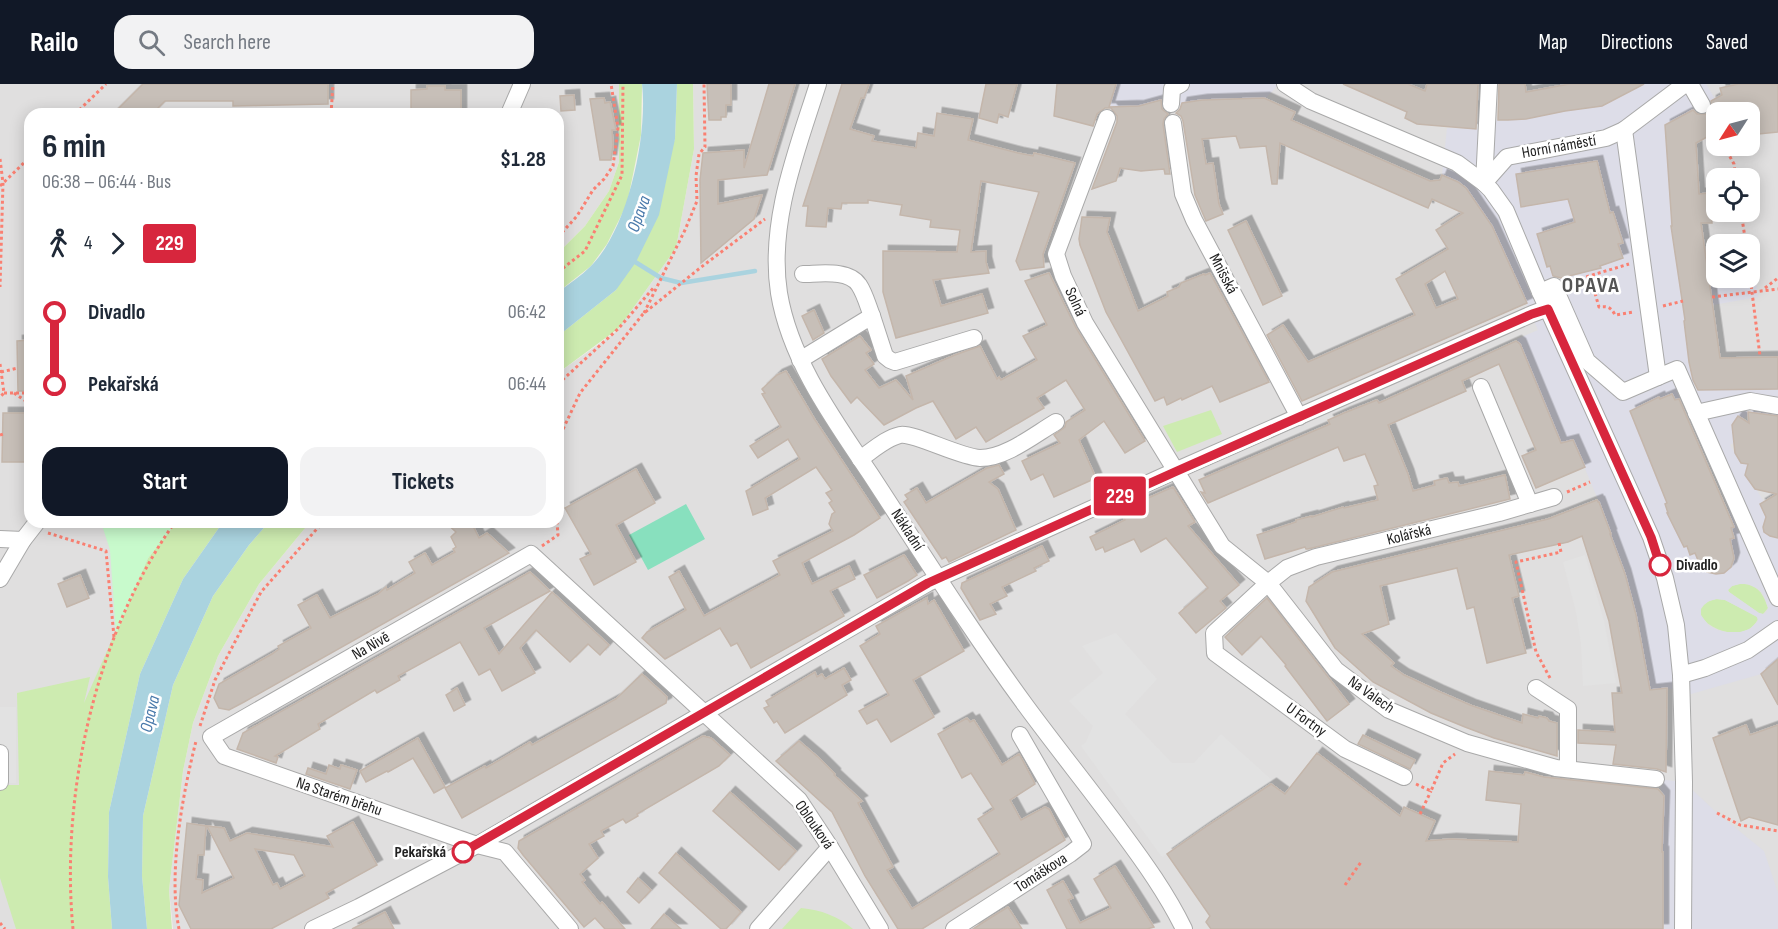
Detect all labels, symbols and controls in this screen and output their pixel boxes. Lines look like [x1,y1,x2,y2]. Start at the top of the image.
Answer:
search box [114,15,534,69]
text: Railo [30,26,78,59]
icon: search [135,26,168,59]
text: Search here [183,29,271,56]
text: Map [1538,30,1568,55]
text: Directions [1601,30,1673,55]
text: Saved [1706,30,1748,55]
north arrow [1706,102,1760,156]
map controls [1706,102,1760,288]
text: 6 min [42,127,106,167]
street label: Horní náměstí [1520,131,1598,163]
text: $1.28 [500,146,546,173]
button: locate [1706,168,1760,222]
text: 06:38 – 06:44 · Bus [42,170,171,194]
water label: Opava [623,192,655,235]
icon: walk [42,227,75,260]
icon: forward [101,227,134,260]
text: 4 [84,231,92,255]
text: 229 [155,231,184,256]
button: layers [1706,234,1760,288]
street label: Mnišská [1205,251,1241,297]
district label: OPAVA [1562,272,1620,299]
street label: Solná [1060,285,1090,319]
text: Divadlo [88,299,145,326]
text: 06:42 [508,300,546,324]
text: Pekařská [88,371,159,398]
text: 06:44 [508,372,546,396]
button: Start [42,447,288,516]
button: Tickets [300,447,546,516]
line badge: 229 [1086,476,1154,516]
text: 229 [1106,484,1134,509]
street label: Nákladní [886,506,928,555]
street label: Kolářská [1385,520,1433,550]
marker: Divadlo [1649,554,1671,576]
place label: Divadlo [1676,556,1718,575]
street label: Na Nivě [349,628,393,664]
street label: Na Valech [1344,672,1398,718]
water label: Opava [136,693,165,734]
street label: U Fortny [1282,699,1330,741]
street label: Na Starém břehu [294,773,384,821]
street label: Oblouková [790,797,838,853]
marker: Pekařská [452,841,474,863]
place label: Pekařská [394,843,446,862]
street label: Tomáškova [1011,849,1071,897]

